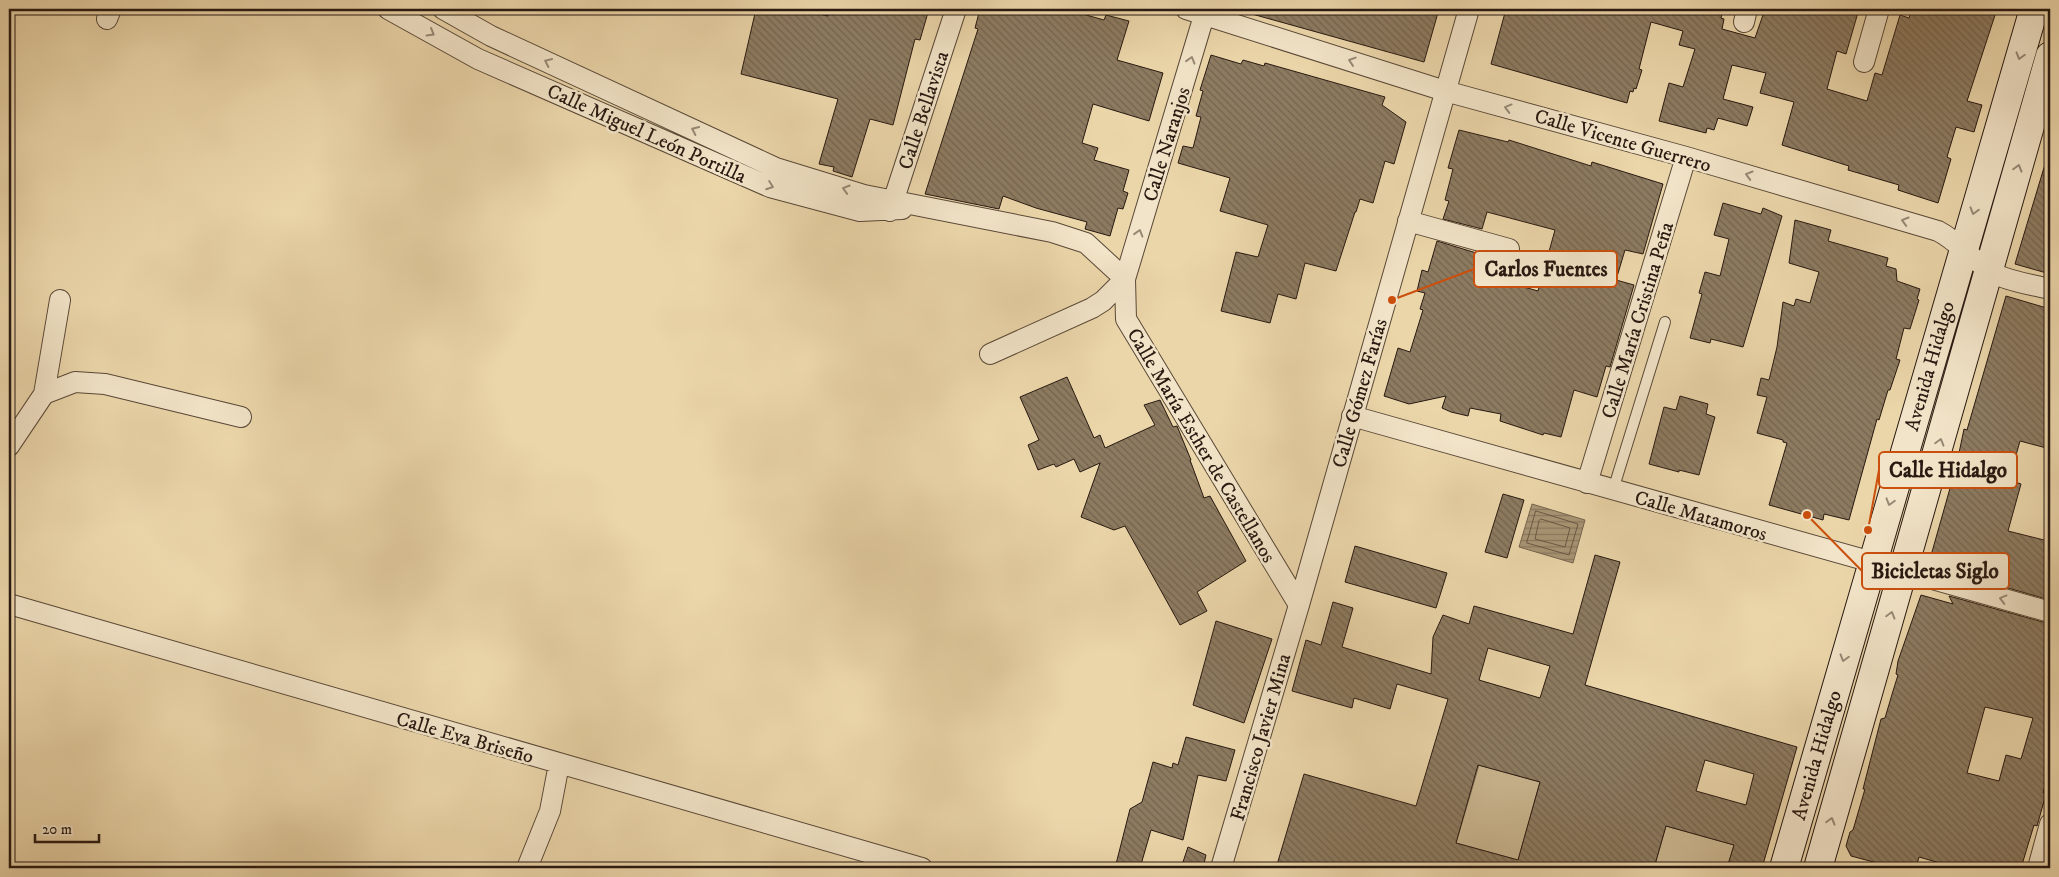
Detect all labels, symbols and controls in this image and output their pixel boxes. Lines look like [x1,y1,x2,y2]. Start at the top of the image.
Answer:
one-way arrow [425,27,434,37]
street label: Calle Bellavista [893,48,956,173]
one-way arrow [2016,51,2026,59]
one-way arrow [1185,56,1195,65]
one-way arrow [1349,57,1357,67]
one-way arrow [544,58,553,68]
street label: Calle Miguel León Portilla [543,79,750,190]
street label: Calle Naranjos [1138,84,1197,205]
one-way arrow [1503,103,1512,114]
street label: Calle Vicente Guerrero [1531,104,1714,179]
one-way arrow [691,126,700,137]
one-way arrow [2012,164,2022,172]
one-way arrow [1745,171,1753,181]
one-way arrow [765,180,774,190]
one-way arrow [843,185,851,195]
one-way arrow [1970,207,1980,215]
one-way arrow [1901,216,1909,226]
street label: Calle María Cristina Peña [1597,219,1680,422]
one-way arrow [1134,229,1144,237]
callout: Carlos Fuentes [1474,251,1617,287]
text: Carlos Fuentes [1485,257,1608,283]
street label: Avenida Hidalgo [1900,299,1961,434]
street label: Calle Gómez Farías [1327,316,1394,471]
street label: Calle María Esther de Castellanos [1121,324,1281,568]
one-way arrow [1934,437,1945,446]
callout: Calle Hidalgo [1879,452,2017,488]
text: Calle Hidalgo [1889,458,2007,484]
street label: Calle Matamoros [1632,486,1770,547]
one-way arrow [1885,497,1895,505]
callout: Bicicletas Siglo [1862,553,2009,589]
text: Bicicletas Siglo [1871,559,1999,585]
one-way arrow [1999,594,2008,605]
one-way arrow [1885,611,1895,619]
street label: Francisco Javier Mina [1226,650,1297,824]
one-way arrow [1840,653,1850,662]
street label: Avenida Hidalgo [1787,688,1848,823]
street label: Calle Eva Briseño [393,707,536,770]
scale bar [35,812,99,844]
one-way arrow [1826,818,1836,826]
text: 20 m [42,820,72,839]

